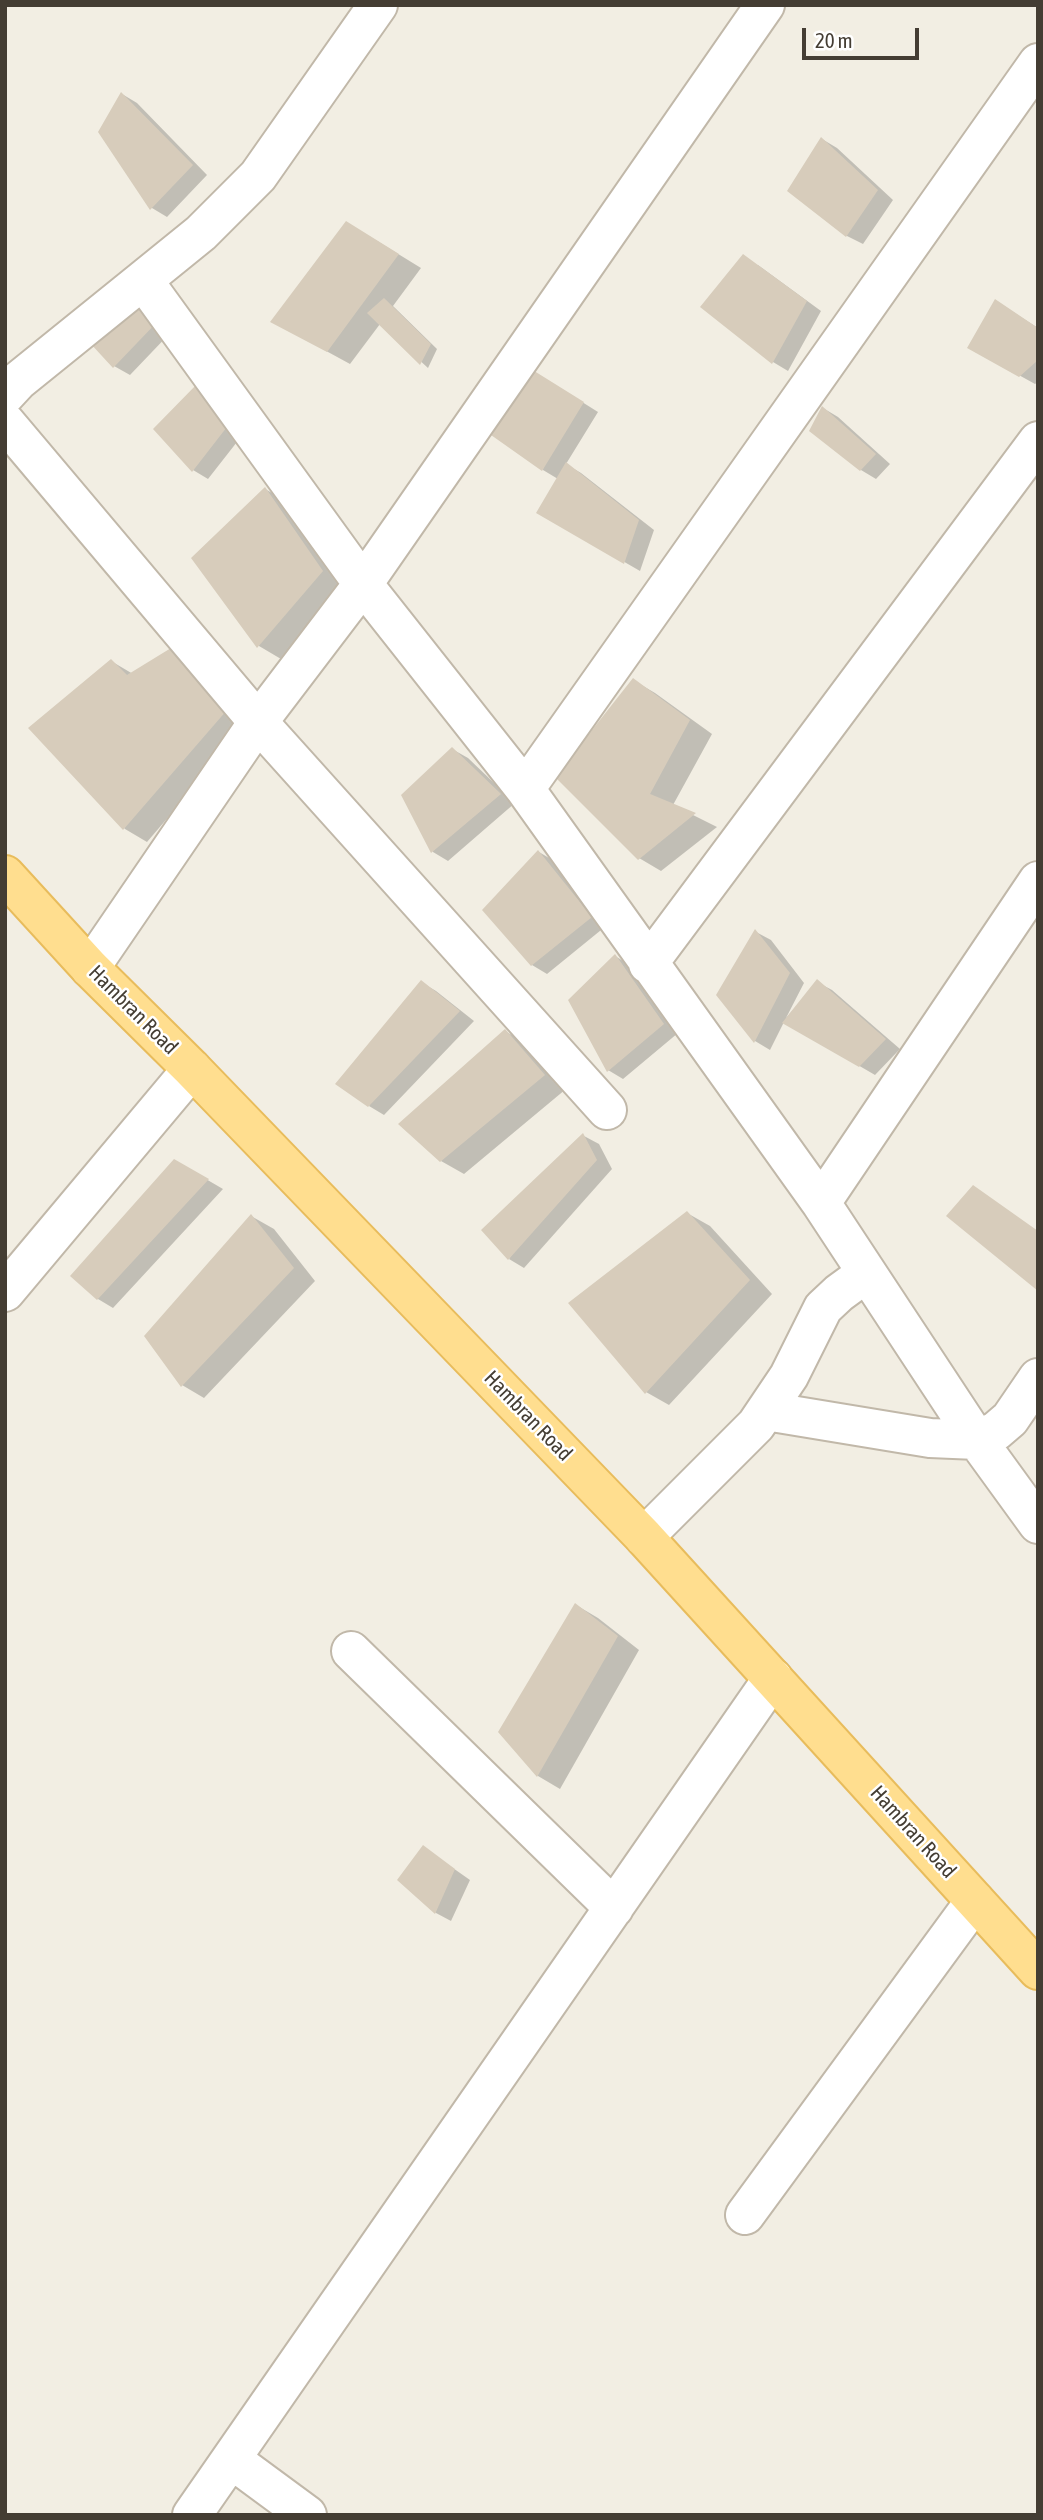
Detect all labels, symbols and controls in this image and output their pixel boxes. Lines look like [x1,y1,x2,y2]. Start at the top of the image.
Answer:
scale bar [805,14,922,58]
text: 20 m [815,28,853,52]
street label: Hambran Road [83,960,183,1060]
street label: Hambran Road [479,1366,577,1466]
street label: Hambran Road [865,1781,961,1883]

